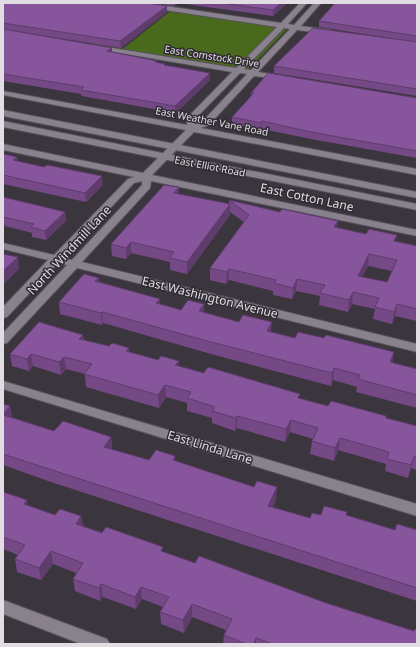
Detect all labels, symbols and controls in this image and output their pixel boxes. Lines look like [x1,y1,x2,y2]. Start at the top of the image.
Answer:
street label: East Comstock Drive [164,42,261,70]
street label: East Weather Vane Road [154,103,270,139]
street label: East Elliot Road [173,152,247,180]
street label: East Cotton Lane [259,179,356,215]
street label: North Windmill Lane [23,202,115,298]
street label: East Washington Avenue [140,272,280,322]
street label: East Linda Lane [166,426,255,468]

